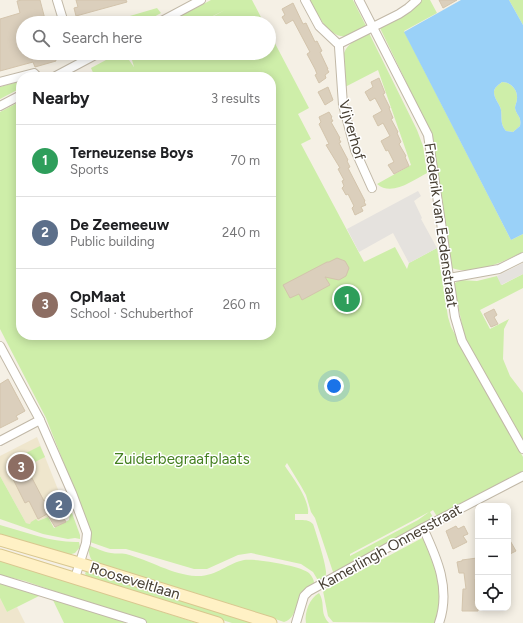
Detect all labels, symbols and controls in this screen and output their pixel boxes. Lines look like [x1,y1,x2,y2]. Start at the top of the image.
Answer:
search box [16,16,276,60]
icon: search [30,27,52,49]
text: Search here [62,29,142,47]
text: Nearby [32,88,90,108]
text: 3 results [211,91,260,106]
street label: Vijverhof [335,98,369,162]
street label: Frederik van Eedenstraat [421,141,462,309]
text: Terneuzense Boys [70,144,193,162]
text: 1 [42,153,48,168]
text: 70 m [230,153,260,168]
text: Sports [70,162,109,177]
text: De Zeemeeuw [70,216,169,234]
text: 2 [41,225,49,240]
text: 240 m [222,225,260,240]
text: Public building [70,234,155,249]
pin: 1 [334,284,360,314]
text: OpMaat [70,288,126,306]
text: 3 [41,297,49,312]
text: 260 m [223,297,260,312]
text: School · Schuberthof [70,306,193,321]
your location [324,376,344,396]
park label: Zuiderbegraafplaats [114,450,250,468]
pin: 3 [8,452,34,482]
pin: 2 [46,490,72,520]
street label: Kamerlingh Onnesstraat [315,500,465,594]
map controls [475,503,511,611]
button: + [475,503,511,539]
button: − [475,539,511,575]
street label: Rooseveltlaan [88,559,182,603]
button: locate [475,575,511,611]

